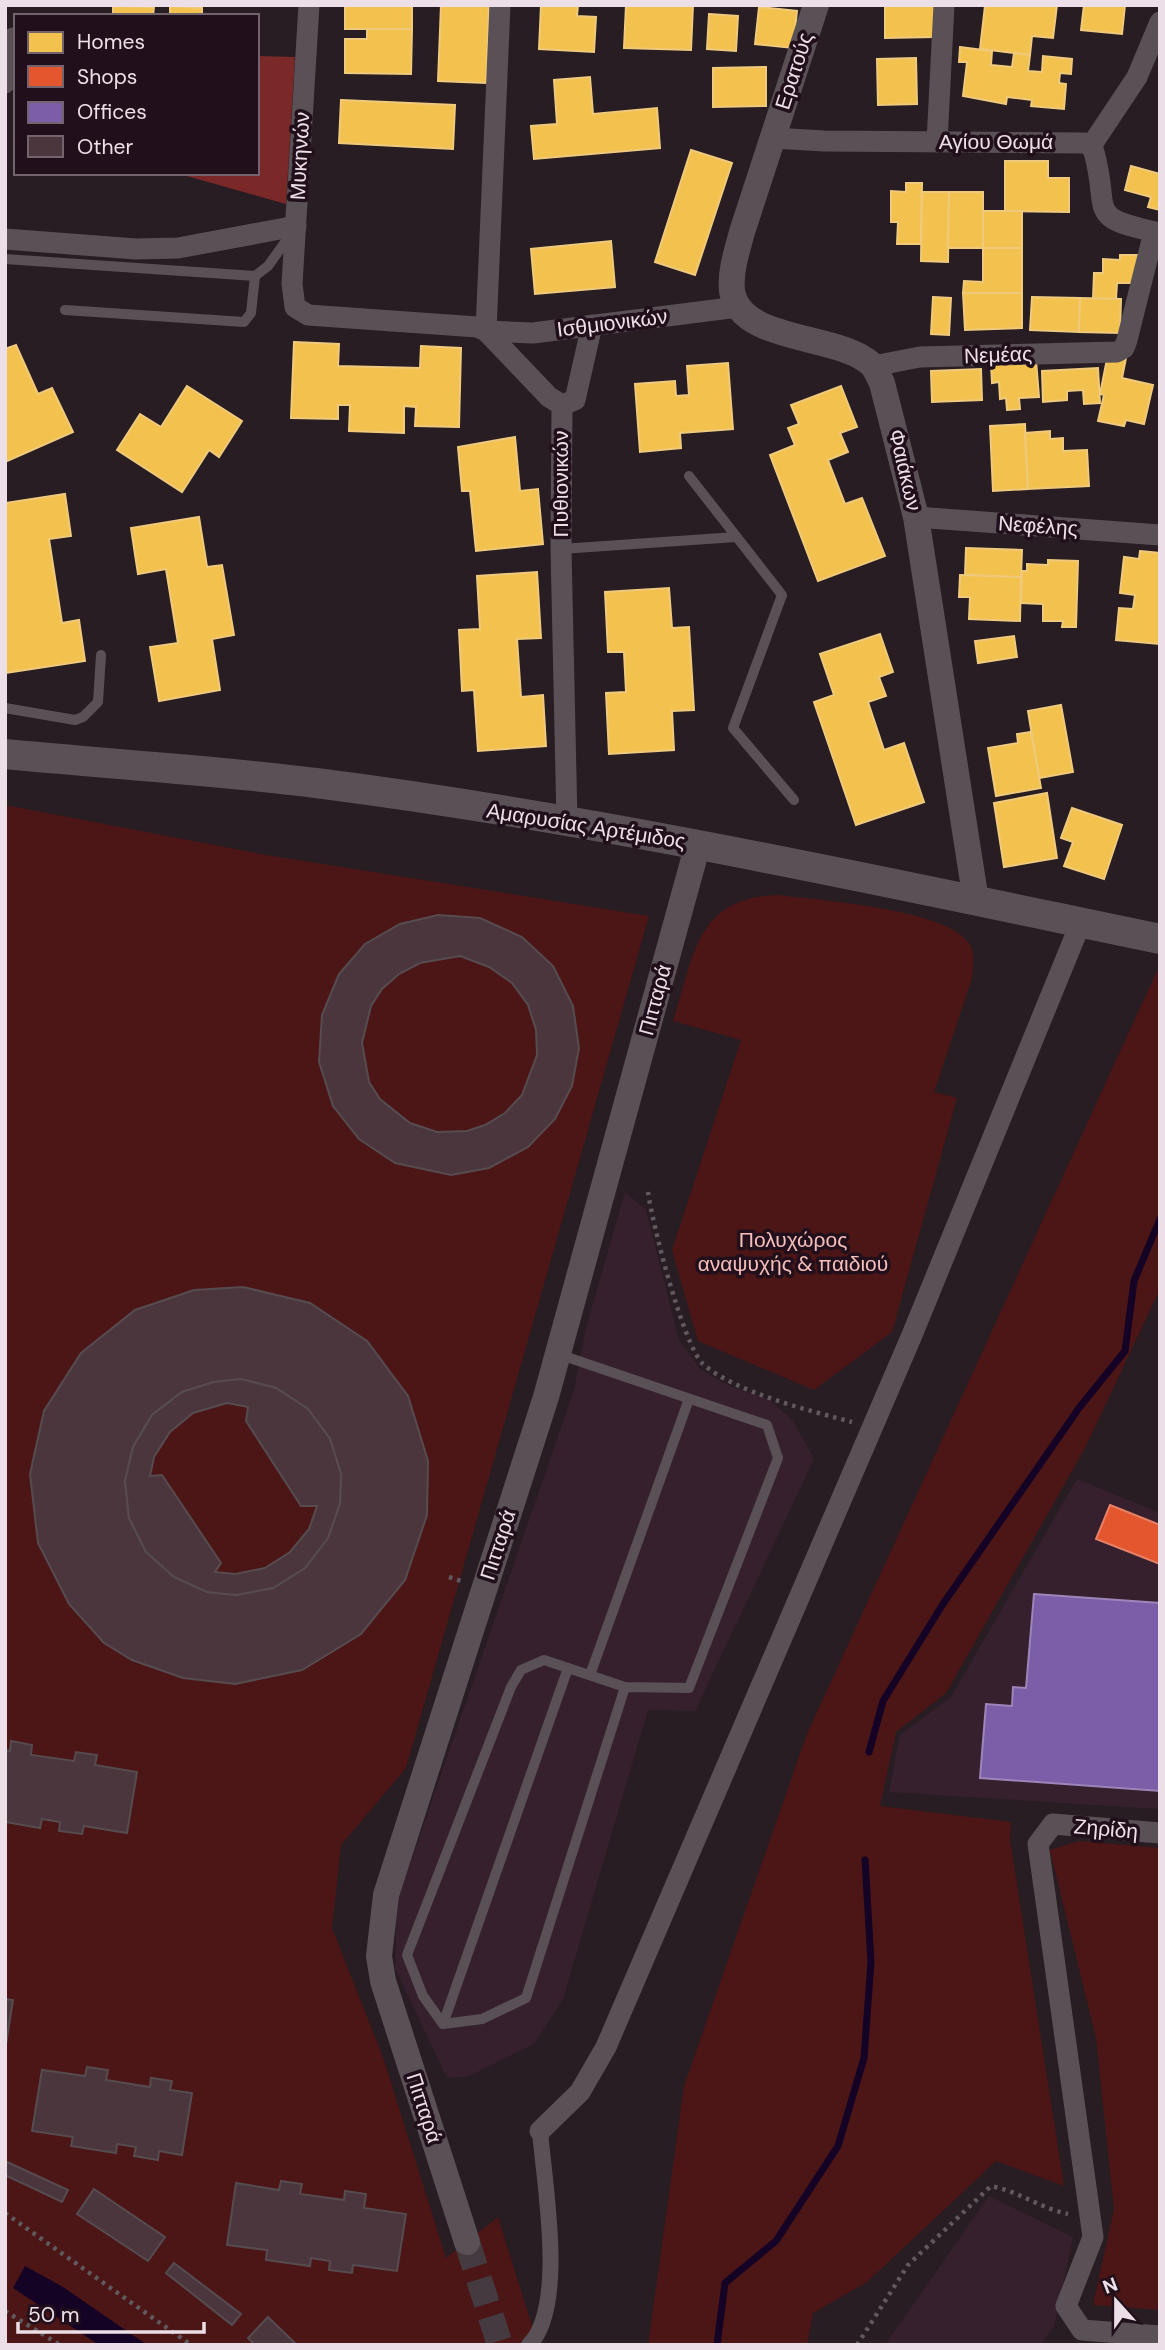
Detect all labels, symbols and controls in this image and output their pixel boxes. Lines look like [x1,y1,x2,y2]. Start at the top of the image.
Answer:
legend [14,14,259,175]
text: Homes [77,28,145,56]
street label: Ερατούς [768,29,820,113]
text: Shops [77,63,137,91]
text: Offices [77,98,147,126]
street label: Μυκηνών [284,111,316,201]
street label: Αγίου Θωμά [939,128,1053,156]
text: Other [77,133,133,161]
street label: Ισθμιονικών [555,302,669,344]
street label: Νεμέας [963,340,1033,370]
street label: Φαιάκων [882,426,928,514]
street label: Πυθιονικών [547,431,575,537]
street label: Νεφέλης [997,509,1079,543]
street label: Αμαρυσίας Αρτέμιδος [485,796,687,856]
street label: Πιτταρά [632,961,678,1039]
park label: Πολυχώρος αναψυχής & παιδιού [698,1226,888,1278]
street label: Πιτταρά [474,1506,522,1584]
street label: Ζηρίδη [1073,1812,1139,1846]
street label: Πιτταρά [400,2069,448,2147]
north arrow [1081,2266,1151,2336]
text: N [1099,2271,1121,2300]
scale bar [18,2290,203,2334]
text: 50 m [28,2301,79,2329]

